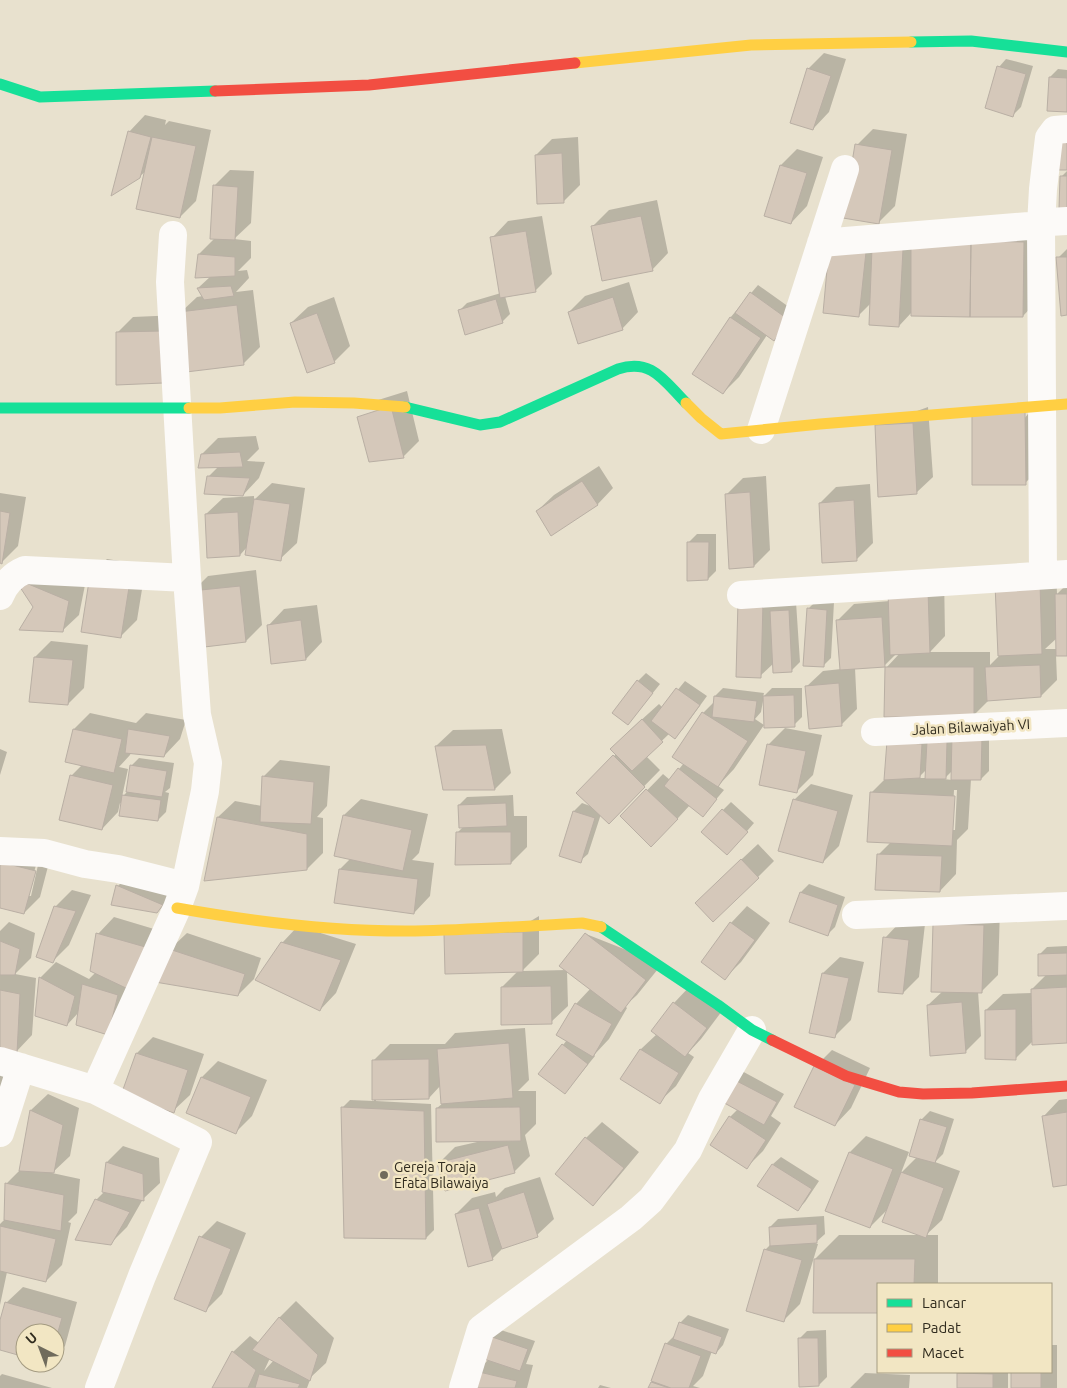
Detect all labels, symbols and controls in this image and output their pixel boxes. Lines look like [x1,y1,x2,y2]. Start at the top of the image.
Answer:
street label: Jalan Bilawaiyah VI [911,716,1031,738]
place label: Gereja Toraja Efata Bilawaiya [394,1159,489,1191]
marker: Gereja Toraja Efata Bilawaiya [378,1169,390,1181]
legend [877,1283,1052,1373]
text: Lancar [922,1294,967,1311]
text: Padat [922,1319,961,1336]
north arrow [15,1323,65,1373]
text: U [22,1329,40,1348]
text: Macet [922,1344,964,1361]

